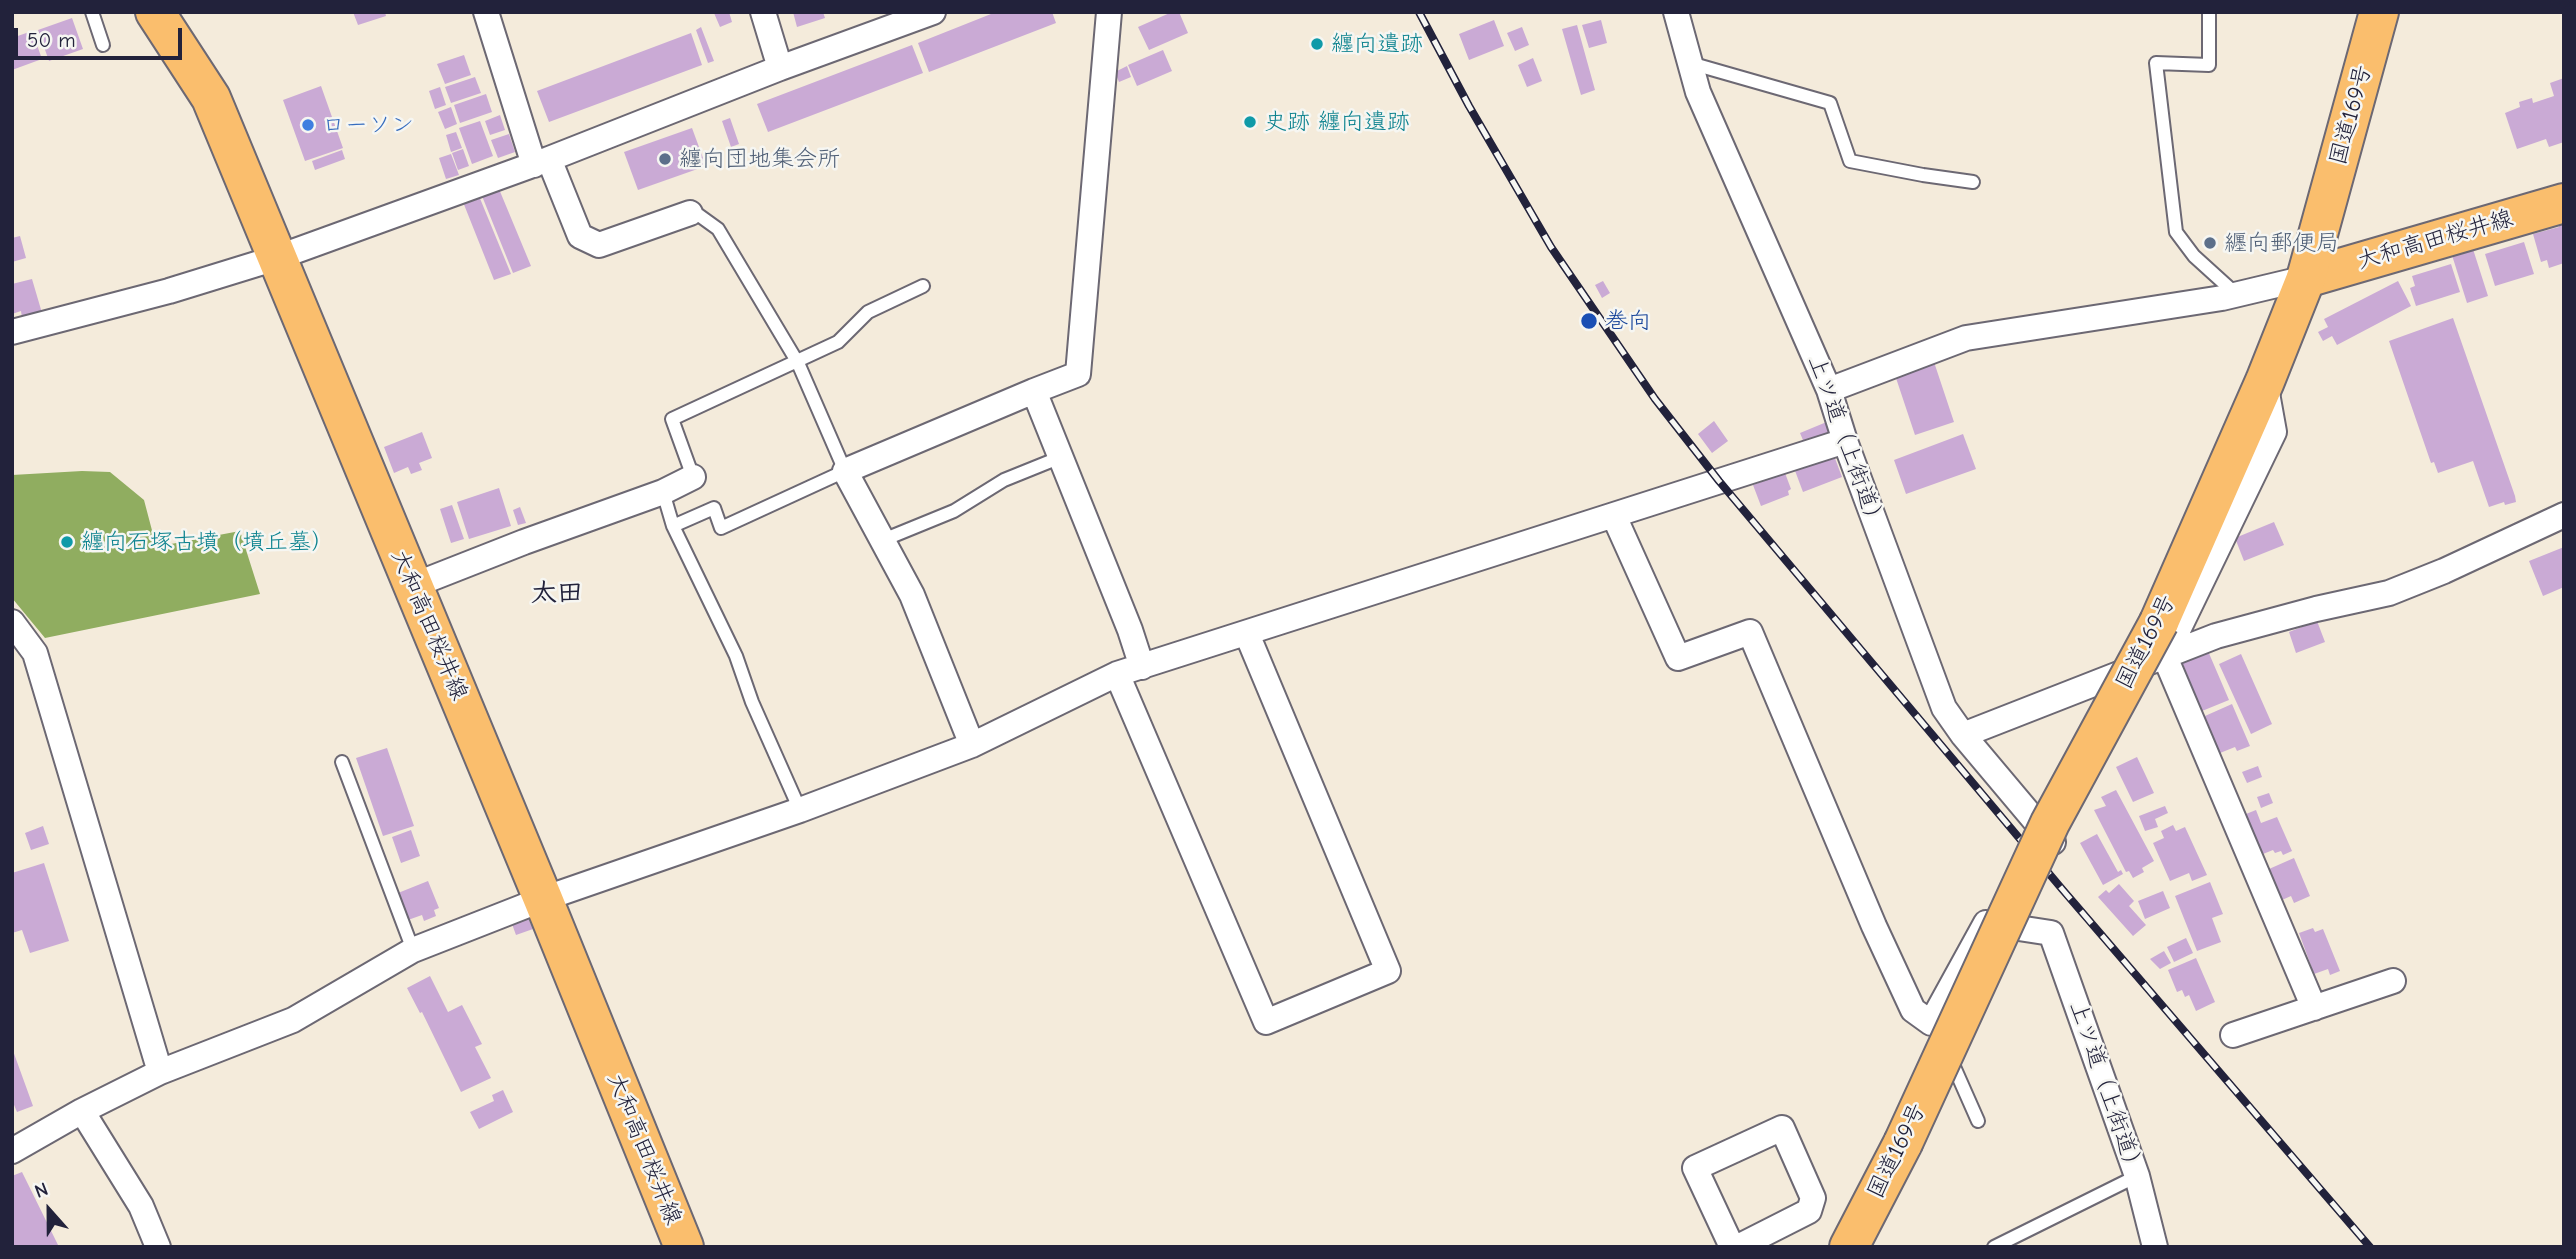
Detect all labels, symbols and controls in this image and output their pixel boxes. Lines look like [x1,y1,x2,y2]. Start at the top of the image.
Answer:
scale bar [18,14,186,58]
text: 50 m [27,28,76,52]
place label: 纏向遺跡 [1331,30,1423,58]
marker: 纏向遺跡 [1309,36,1325,52]
street label: 国道169号 [2324,62,2378,168]
place label: 史跡 纏向遺跡 [1264,108,1410,136]
place label: ローソン [322,111,414,139]
marker: 史跡 纏向遺跡 [1242,114,1258,130]
marker: ローソン [300,117,316,133]
place label: 纏向団地集会所 [679,145,840,173]
marker: 纏向団地集会所 [657,151,673,167]
street label: 大和高田桜井線 [2354,205,2516,275]
place label: 纒向郵便局 [2224,229,2339,257]
marker: 纒向郵便局 [2202,235,2218,251]
place label: 巻向 [1605,307,1651,335]
marker: 巻向 [1579,311,1599,331]
street label: 上ツ道（上街道） [1802,352,1890,534]
place label: 纏向石塚古墳（墳丘墓） [81,528,334,556]
marker: 纏向石塚古墳（墳丘墓） [59,534,75,550]
street label: 大和高田桜井線 [385,546,473,704]
district label: 太田 [531,578,583,610]
street label: 国道169号 [2110,590,2182,694]
street label: 上ツ道（上街道） [2063,998,2149,1180]
street label: 大和高田桜井線 [601,1069,687,1229]
street label: 国道169号 [1862,1099,1932,1203]
north arrow [14,1175,84,1245]
text: N [32,1178,51,1203]

